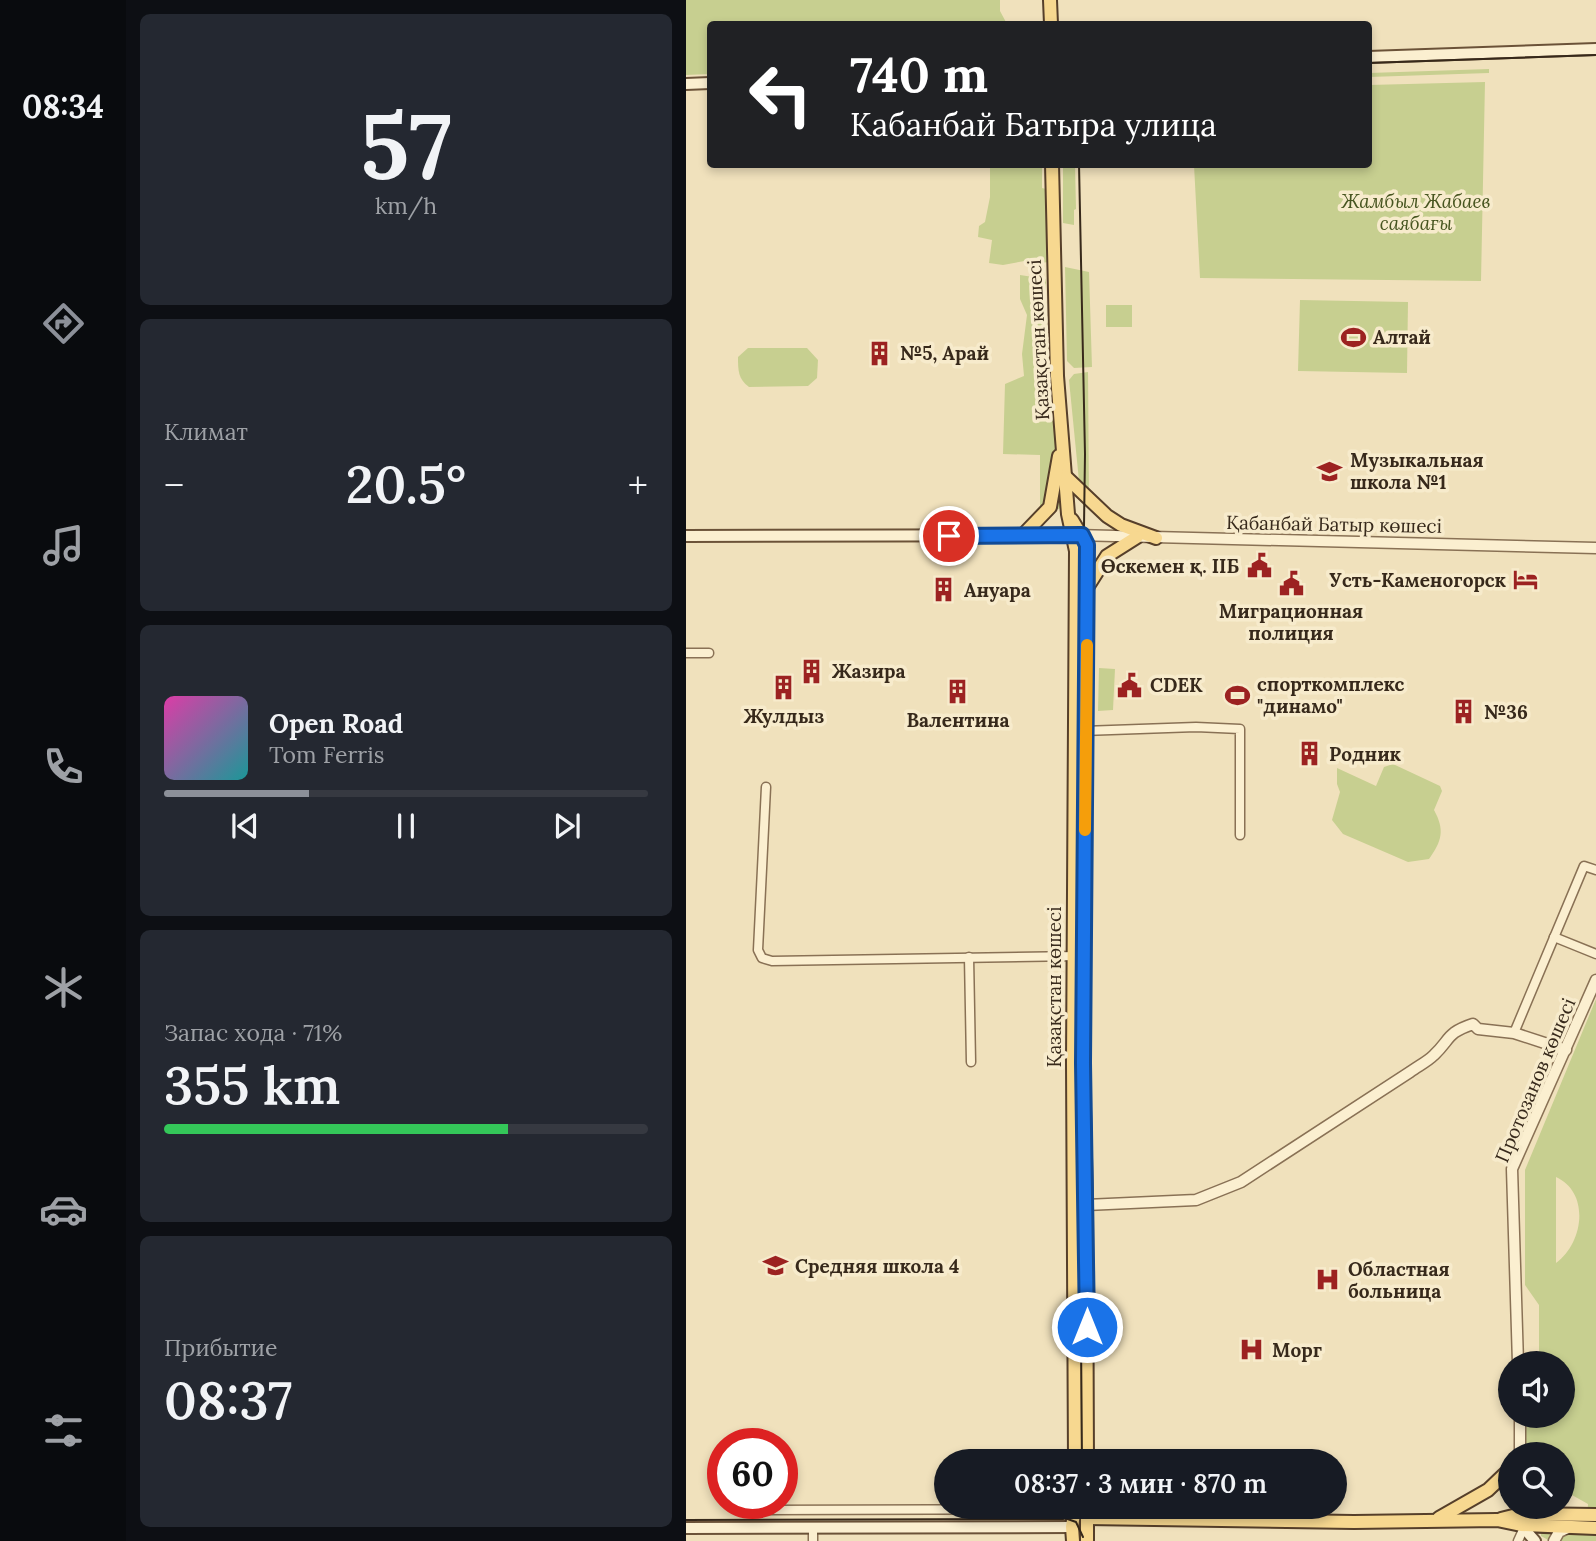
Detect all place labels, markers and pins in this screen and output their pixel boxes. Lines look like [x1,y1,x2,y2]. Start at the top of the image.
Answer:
sports icon: Алтай [1339,323,1367,351]
place label: Алтай [1373,325,1431,349]
building icon: №5, Арай [866,339,894,367]
place label: №5, Арай [900,341,989,365]
place label: Музыкальная школа №1 [1350,448,1484,494]
school or university icon: Музыкальная школа №1 [1316,457,1344,485]
pin [919,506,979,566]
public building icon: Өскемен қ. ІІБ [1245,552,1273,580]
place label: Өскемен қ. ІІБ [1101,554,1239,578]
hotel icon: Усть-Каменогорск [1512,566,1540,594]
place label: Усть-Каменогорск [1329,568,1506,592]
public building icon: Миграционная полиция [1277,569,1305,597]
building icon: Ануара [930,576,958,604]
place label: Ануара [964,578,1031,602]
place label: Миграционная полиция [1219,599,1363,645]
building icon: Жазира [798,657,826,685]
place label: Жазира [832,659,905,683]
public building icon: CDEK [1116,671,1144,699]
place label: спорткомплекс "динамо" [1257,672,1405,718]
place label: CDEK [1150,673,1203,697]
building icon: Жулдыз [770,674,798,702]
building icon: Валентина [944,678,972,706]
sports icon: спорткомплекс "динамо" [1223,681,1251,709]
building icon: №36 [1450,698,1478,726]
place label: №36 [1484,700,1528,724]
place label: Жулдыз [744,704,824,728]
place label: Валентина [906,708,1010,732]
building icon: Родник [1295,740,1323,768]
place label: Родник [1329,742,1401,766]
school or university icon: Средняя школа 4 [761,1252,789,1280]
place label: Средняя школа 4 [795,1254,959,1278]
place label: Областная больница [1348,1257,1450,1303]
hospital icon: Областная больница [1314,1266,1342,1294]
hospital icon: Морг [1238,1336,1266,1364]
place label: Морг [1272,1338,1322,1362]

